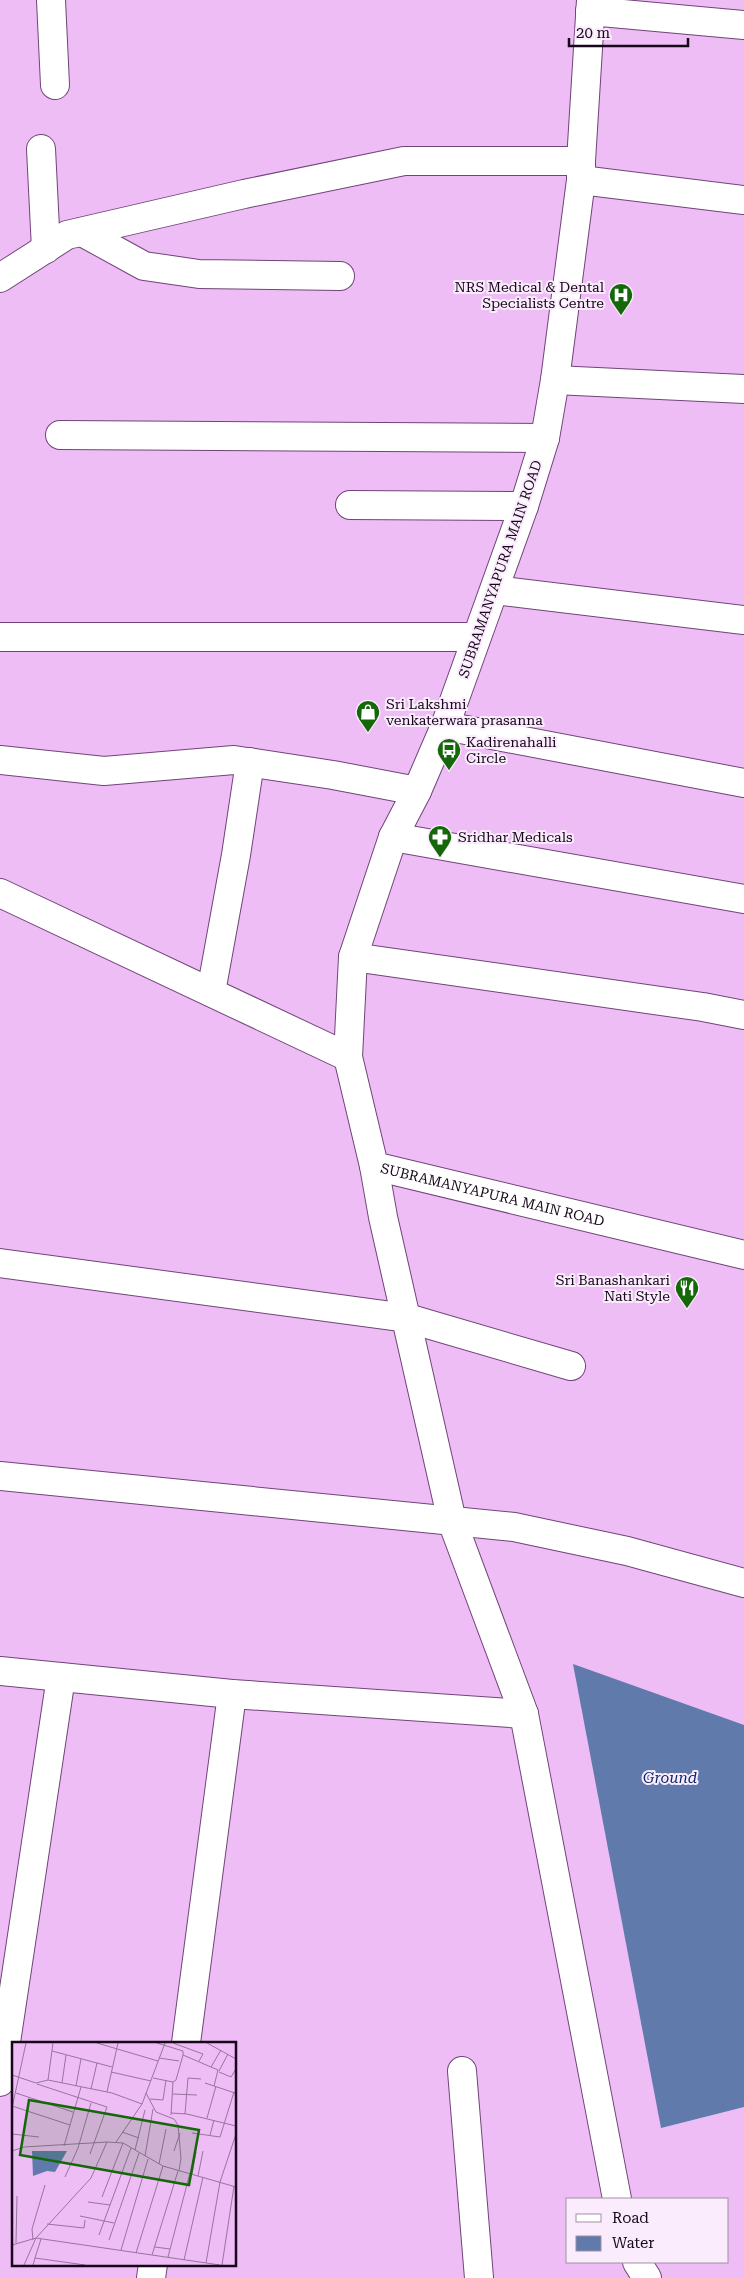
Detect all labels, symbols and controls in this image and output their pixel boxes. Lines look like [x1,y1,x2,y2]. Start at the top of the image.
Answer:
scale bar [569,15,688,47]
text: 20 m [576,24,611,42]
place label: NRS Medical & Dental Specialists Centre [455,279,605,311]
hospital icon: NRS Medical & Dental Specialists Centre [608,282,634,316]
street label: SUBRAMANYAPURA MAIN ROAD [455,458,545,680]
place label: Sri Lakshmi venkaterwara prasanna [386,696,543,728]
shop icon: Sri Lakshmi venkaterwara prasanna [355,699,381,733]
place label: Kadirenahalli Circle [466,734,557,766]
bus stop icon: Kadirenahalli Circle [436,737,462,771]
pharmacy icon: Sridhar Medicals [427,824,453,858]
place label: Sridhar Medicals [458,829,573,845]
street label: SUBRAMANYAPURA MAIN ROAD [379,1160,606,1229]
place label: Sri Banashankari Nati Style [556,1272,671,1304]
restaurant icon: Sri Banashankari Nati Style [674,1275,700,1309]
water label: Ground [643,1769,697,1787]
inset map [12,2042,236,2266]
legend [566,2198,729,2263]
text: Road [612,2209,649,2227]
text: Water [612,2234,654,2252]

